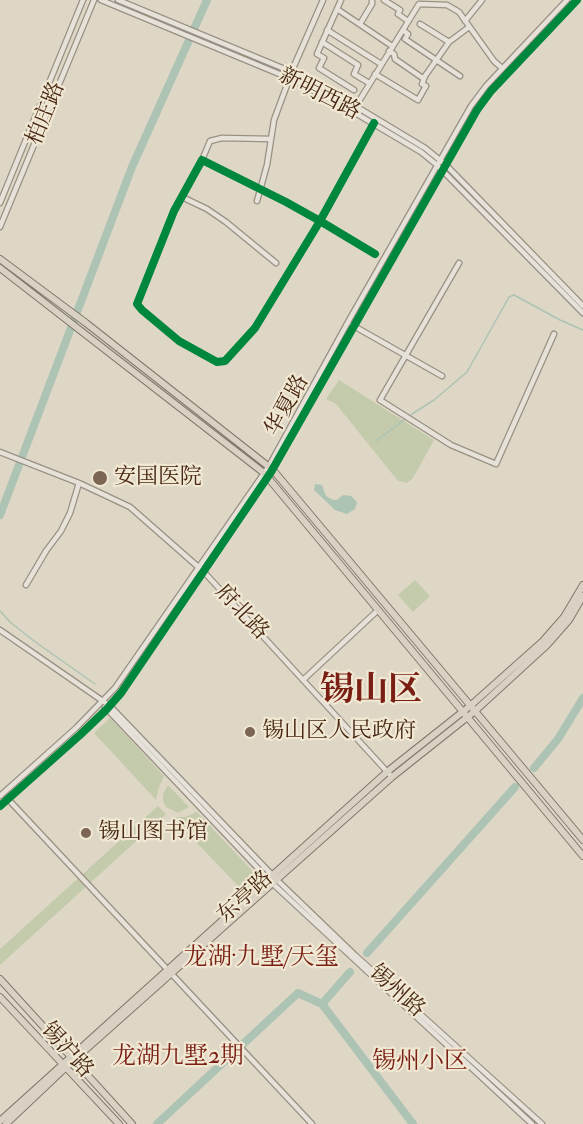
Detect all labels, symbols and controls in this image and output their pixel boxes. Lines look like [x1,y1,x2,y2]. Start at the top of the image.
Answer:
street label: 新明西路 [274,63,364,127]
street label: 柏庄路 [22,78,72,150]
street label: 华夏路 [260,371,316,441]
place label: 安国医院 [114,465,202,491]
marker: 安国医院 [91,469,109,487]
street label: 府北路 [209,580,273,646]
district label: 锡山区 [320,673,422,713]
place label: 锡山区人民政府 [262,719,416,745]
marker: 锡山区人民政府 [243,725,257,739]
place label: 锡山图书馆 [98,820,208,846]
marker: 锡山图书馆 [79,826,93,840]
street label: 东亭路 [213,866,279,930]
district label: 龙湖·九墅/天玺 [184,945,338,973]
street label: 锡州路 [363,960,429,1024]
street label: 锡沪路 [34,1018,98,1084]
district label: 龙湖九墅2期 [112,1044,244,1072]
district label: 锡州小区 [372,1049,468,1077]

